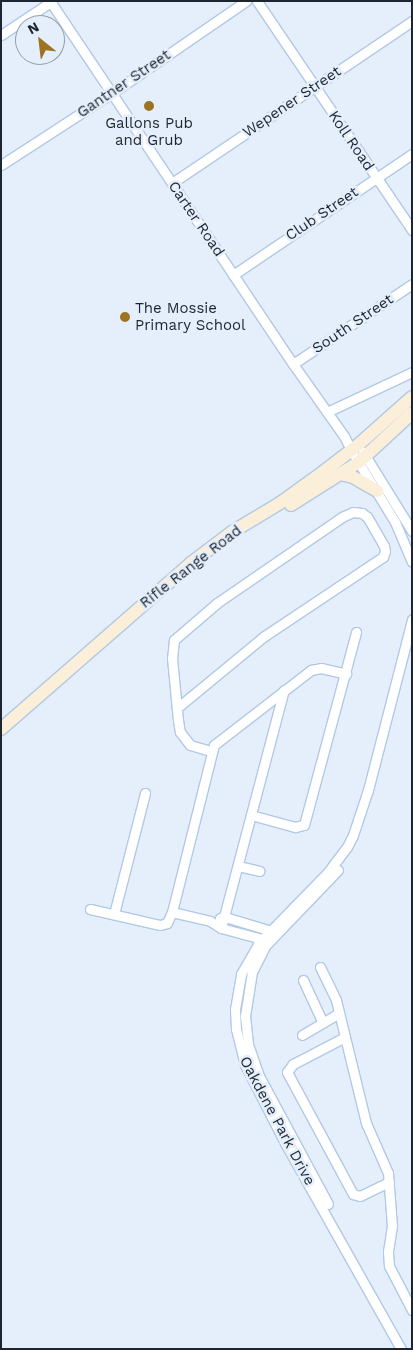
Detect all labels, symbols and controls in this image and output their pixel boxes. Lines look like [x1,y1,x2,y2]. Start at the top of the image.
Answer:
north arrow [15,15,65,65]
text: N [25,18,42,37]
street label: Gantner Street [74,46,174,122]
street label: Wepener Street [239,62,345,142]
marker: Gallons Pub and Grub [143,100,155,112]
street label: Koll Road [324,107,378,175]
place label: Gallons Pub and Grub [105,114,193,149]
street label: Carter Road [164,178,228,260]
street label: Club Street [282,183,362,245]
street label: South Street [309,290,397,358]
place label: The Mossie Primary School [135,299,246,334]
marker: The Mossie Primary School [119,311,131,323]
street label: Rifle Range Road [136,522,246,612]
street label: Oakdene Park Drive [235,1053,319,1189]

